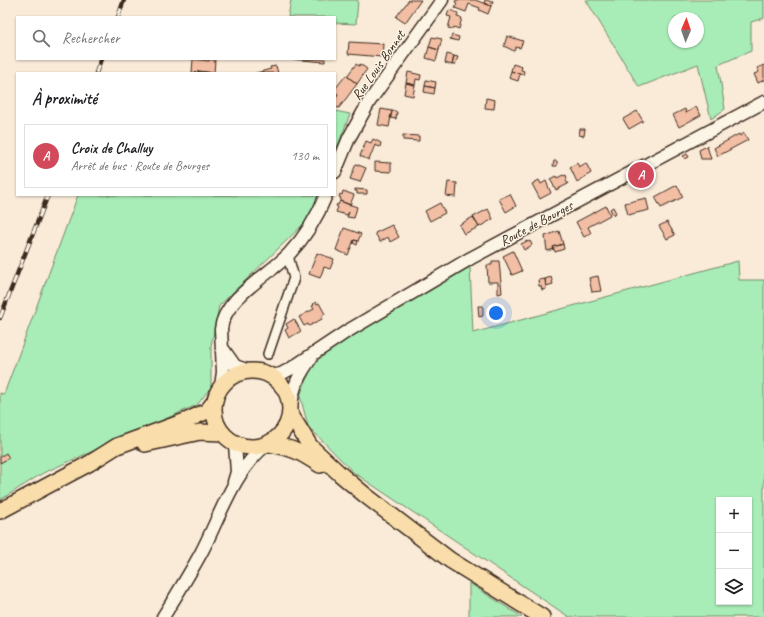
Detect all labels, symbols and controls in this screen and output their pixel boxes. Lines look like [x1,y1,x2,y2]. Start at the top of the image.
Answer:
north arrow [668,12,704,48]
search box [16,16,336,60]
street label: Rue Louis Bonnet [348,26,409,103]
icon: search [30,27,52,49]
text: Rechercher [62,29,120,48]
text: À proximité [32,88,97,109]
text: Croix de Challuy [71,139,152,158]
text: A [43,148,49,164]
text: 130 m [291,148,319,164]
text: Arrêt de bus · Route de Bourges [71,158,209,174]
pin: A [628,160,654,190]
street label: Route de Bourges [497,197,577,250]
your location [486,303,506,323]
map controls [716,497,752,605]
button: + [716,497,752,533]
button: − [716,533,752,569]
button: layers [716,569,752,605]

